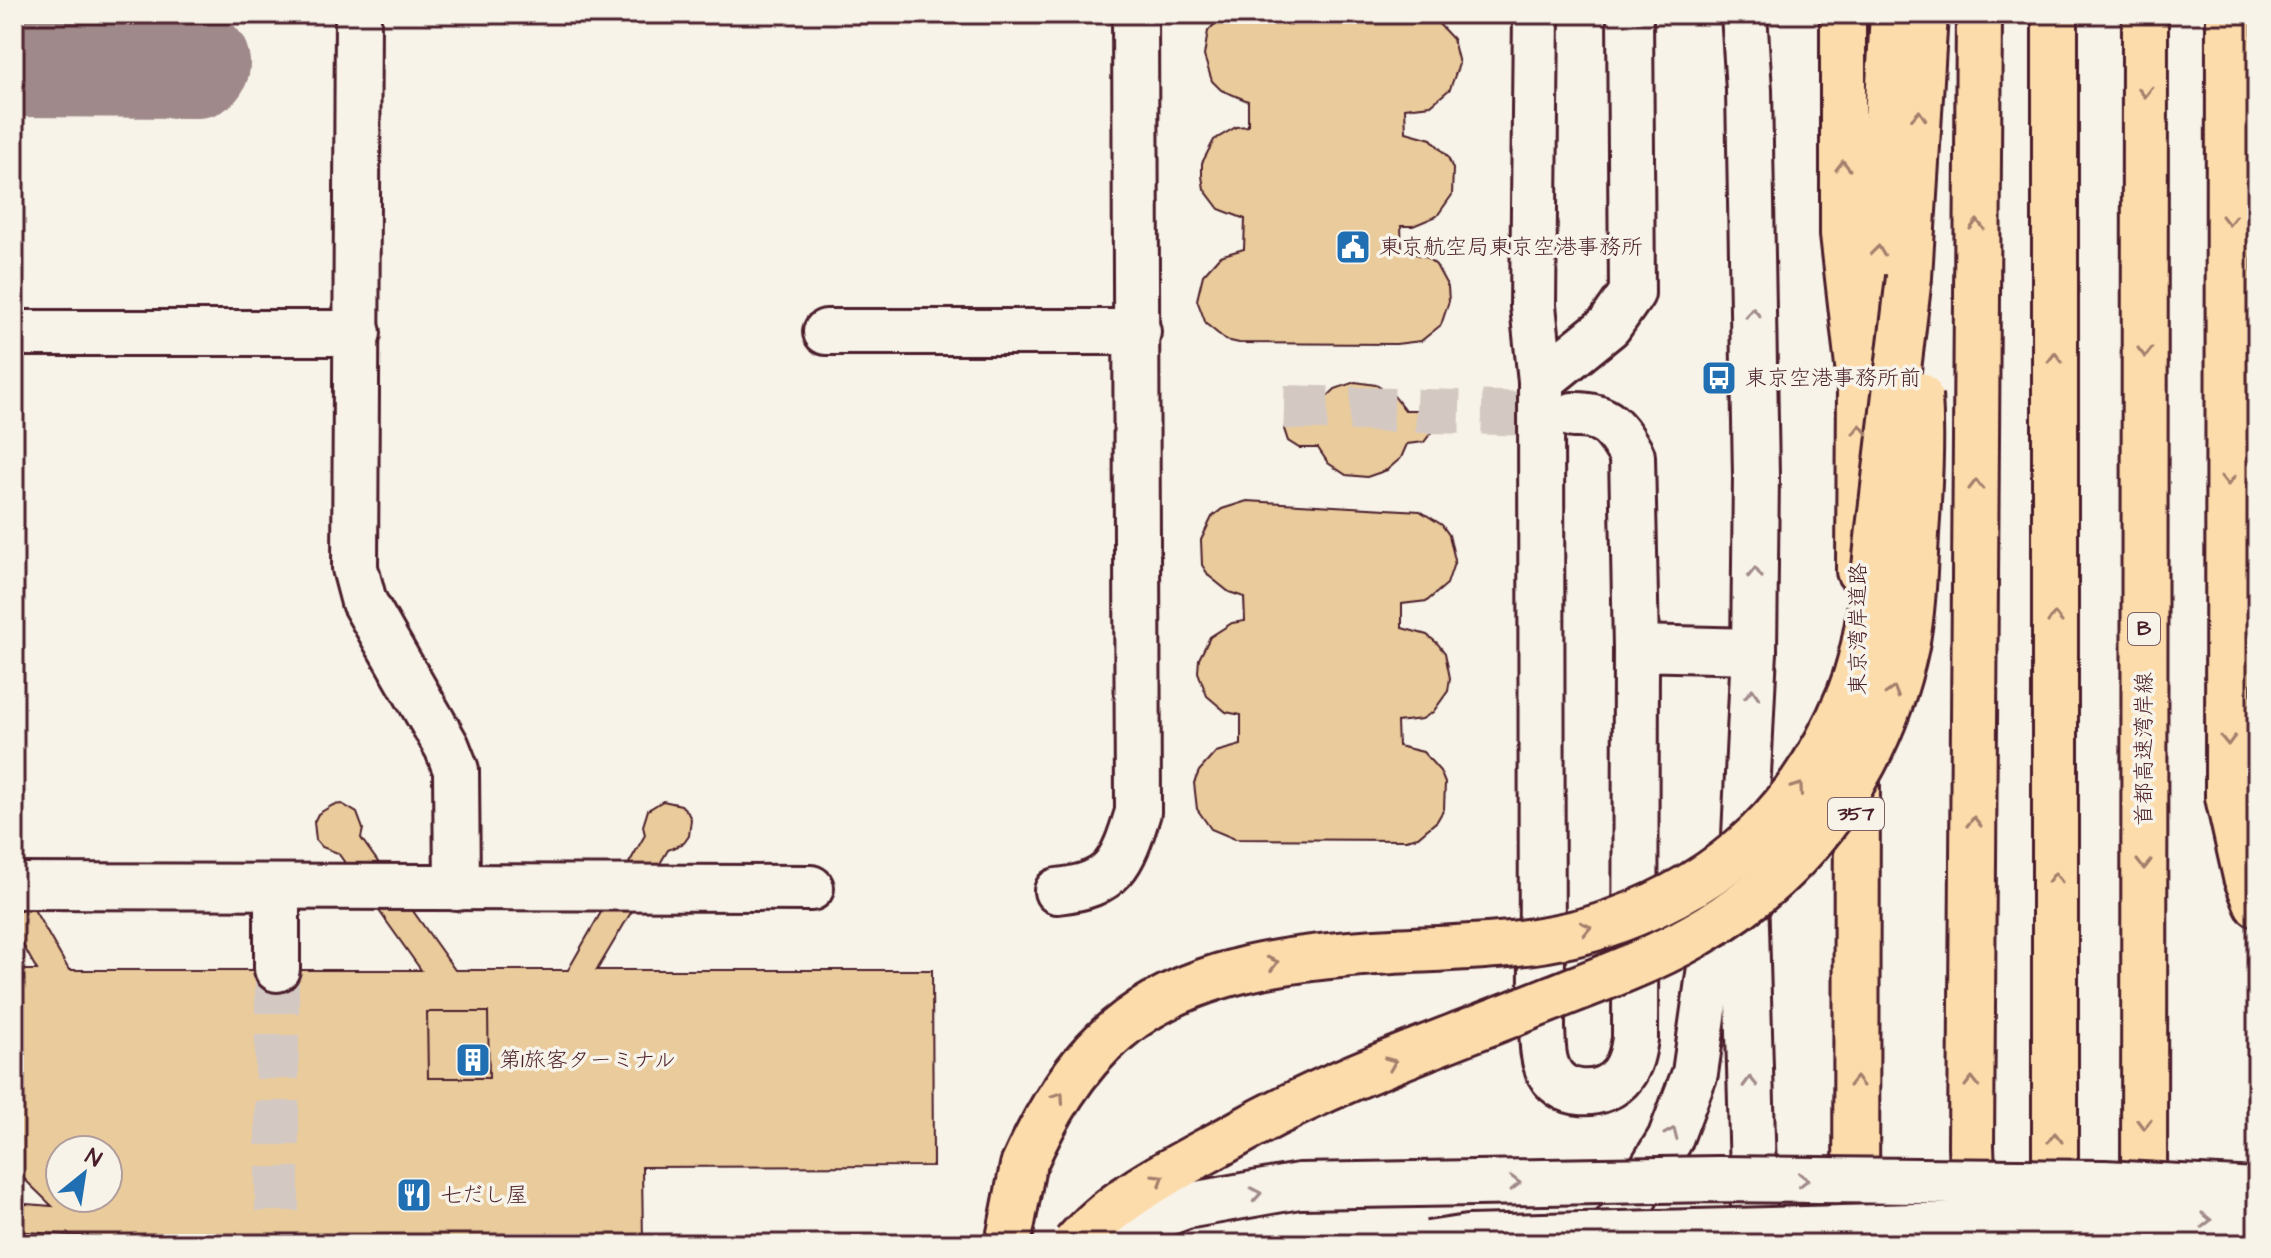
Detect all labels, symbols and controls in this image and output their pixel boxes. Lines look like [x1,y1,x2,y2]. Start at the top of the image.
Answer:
one-way arrow [2136,86,2154,99]
one-way arrow [1910,109,1927,122]
one-way arrow [1834,159,1852,172]
one-way arrow [2220,214,2238,227]
one-way arrow [1968,218,1986,231]
public building icon: 東京航空局東京空港事務所 [1334,228,1372,266]
place label: 東京航空局東京空港事務所 [1379,232,1643,263]
one-way arrow [1870,244,1887,257]
one-way arrow [1744,306,1761,319]
one-way arrow [2136,346,2154,359]
one-way arrow [2046,351,2064,364]
bus stop icon: 東京空港事務所前 [1700,359,1738,397]
place label: 東京空港事務所前 [1745,363,1921,394]
one-way arrow [1851,423,1869,436]
one-way arrow [2219,474,2237,487]
one-way arrow [1967,478,1985,491]
street label: 東京湾岸道路 [1843,563,1874,695]
one-way arrow [1746,566,1763,579]
one-way arrow [2046,611,2064,624]
road number: B [2128,613,2160,645]
street label: 首都高速湾岸線 [2129,672,2160,826]
one-way arrow [1884,686,1900,699]
one-way arrow [1743,687,1760,700]
one-way arrow [2219,734,2236,747]
one-way arrow [1788,783,1803,797]
road number: 357 [1828,798,1884,830]
one-way arrow [1965,815,1983,828]
one-way arrow [2135,858,2153,871]
one-way arrow [2046,871,2064,884]
one-way arrow [1579,921,1593,938]
one-way arrow [1265,956,1279,973]
building icon: 第1旅客ターミナル [454,1041,492,1079]
place label: 第1旅客ターミナル [499,1045,676,1076]
one-way arrow [1383,1056,1397,1073]
one-way arrow [1742,1075,1759,1088]
one-way arrow [1847,1075,1865,1088]
one-way arrow [1963,1075,1981,1088]
one-way arrow [1049,1091,1064,1106]
one-way arrow [2135,1118,2153,1131]
one-way arrow [1662,1127,1678,1141]
one-way arrow [2046,1131,2064,1144]
north arrow [44,1134,124,1214]
text: N [80,1141,107,1175]
one-way arrow [1797,1171,1810,1189]
one-way arrow [1150,1174,1164,1189]
one-way arrow [1509,1174,1522,1191]
restaurant icon: 七だし屋 [395,1176,433,1214]
place label: 七だし屋 [440,1180,528,1211]
one-way arrow [1249,1186,1263,1203]
one-way arrow [2200,1211,2213,1228]

